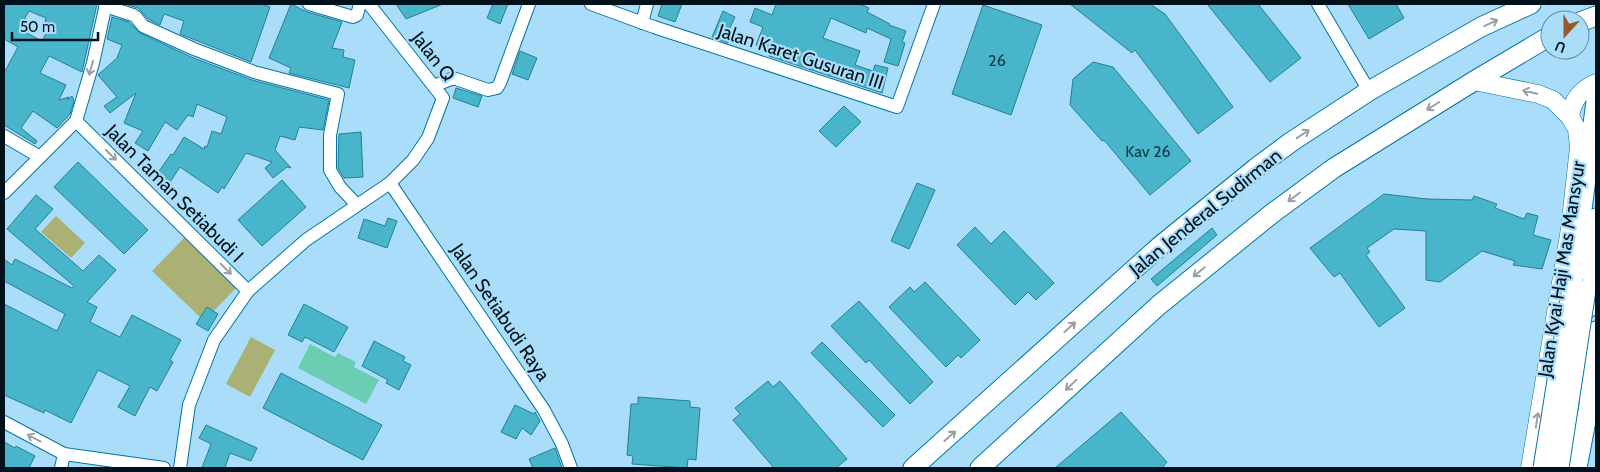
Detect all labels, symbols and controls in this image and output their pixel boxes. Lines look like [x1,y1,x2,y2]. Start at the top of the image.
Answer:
scale bar [12,10,99,42]
north arrow [1540,10,1590,60]
text: 50 m [20,18,55,36]
street label: Jalan Karet Gusuran III [714,18,887,94]
one-way arrow [1483,18,1498,27]
street label: Jalan Q [406,26,460,86]
text: U [1552,37,1568,57]
house number: 26 [988,51,1006,70]
one-way arrow [86,60,95,76]
one-way arrow [1522,87,1538,96]
one-way arrow [1426,102,1440,112]
street label: Jalan Taman Setiabudi I [100,119,248,267]
one-way arrow [1296,129,1310,139]
house number: Kav 26 [1125,142,1171,161]
street label: Jalan Jenderal Sudirman [1124,144,1286,281]
one-way arrow [104,149,117,161]
street label: Jalan Kyai Haji Mas Mansyur [1533,159,1590,380]
one-way arrow [1287,192,1301,202]
street label: Jalan Setiabudi Raya [446,238,555,385]
one-way arrow [220,263,232,276]
one-way arrow [1192,267,1205,278]
one-way arrow [1064,321,1077,332]
one-way arrow [1065,379,1078,390]
one-way arrow [1532,412,1542,428]
one-way arrow [943,430,956,442]
one-way arrow [27,433,42,442]

